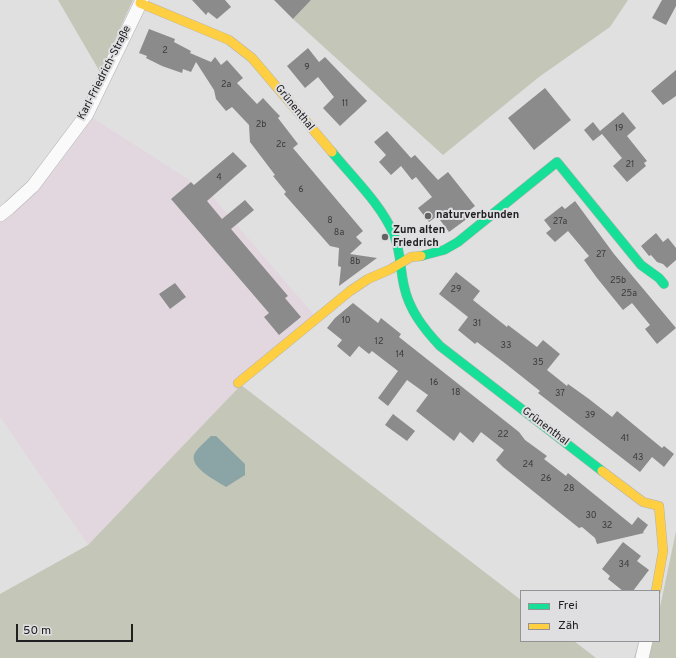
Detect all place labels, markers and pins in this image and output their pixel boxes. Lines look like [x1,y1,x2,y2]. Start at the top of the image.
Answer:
place label: naturverbunden [436,209,519,223]
marker: naturverbunden [423,211,433,221]
place label: Zum alten Friedrich [393,224,445,250]
marker: Zum alten Friedrich [380,232,390,242]

